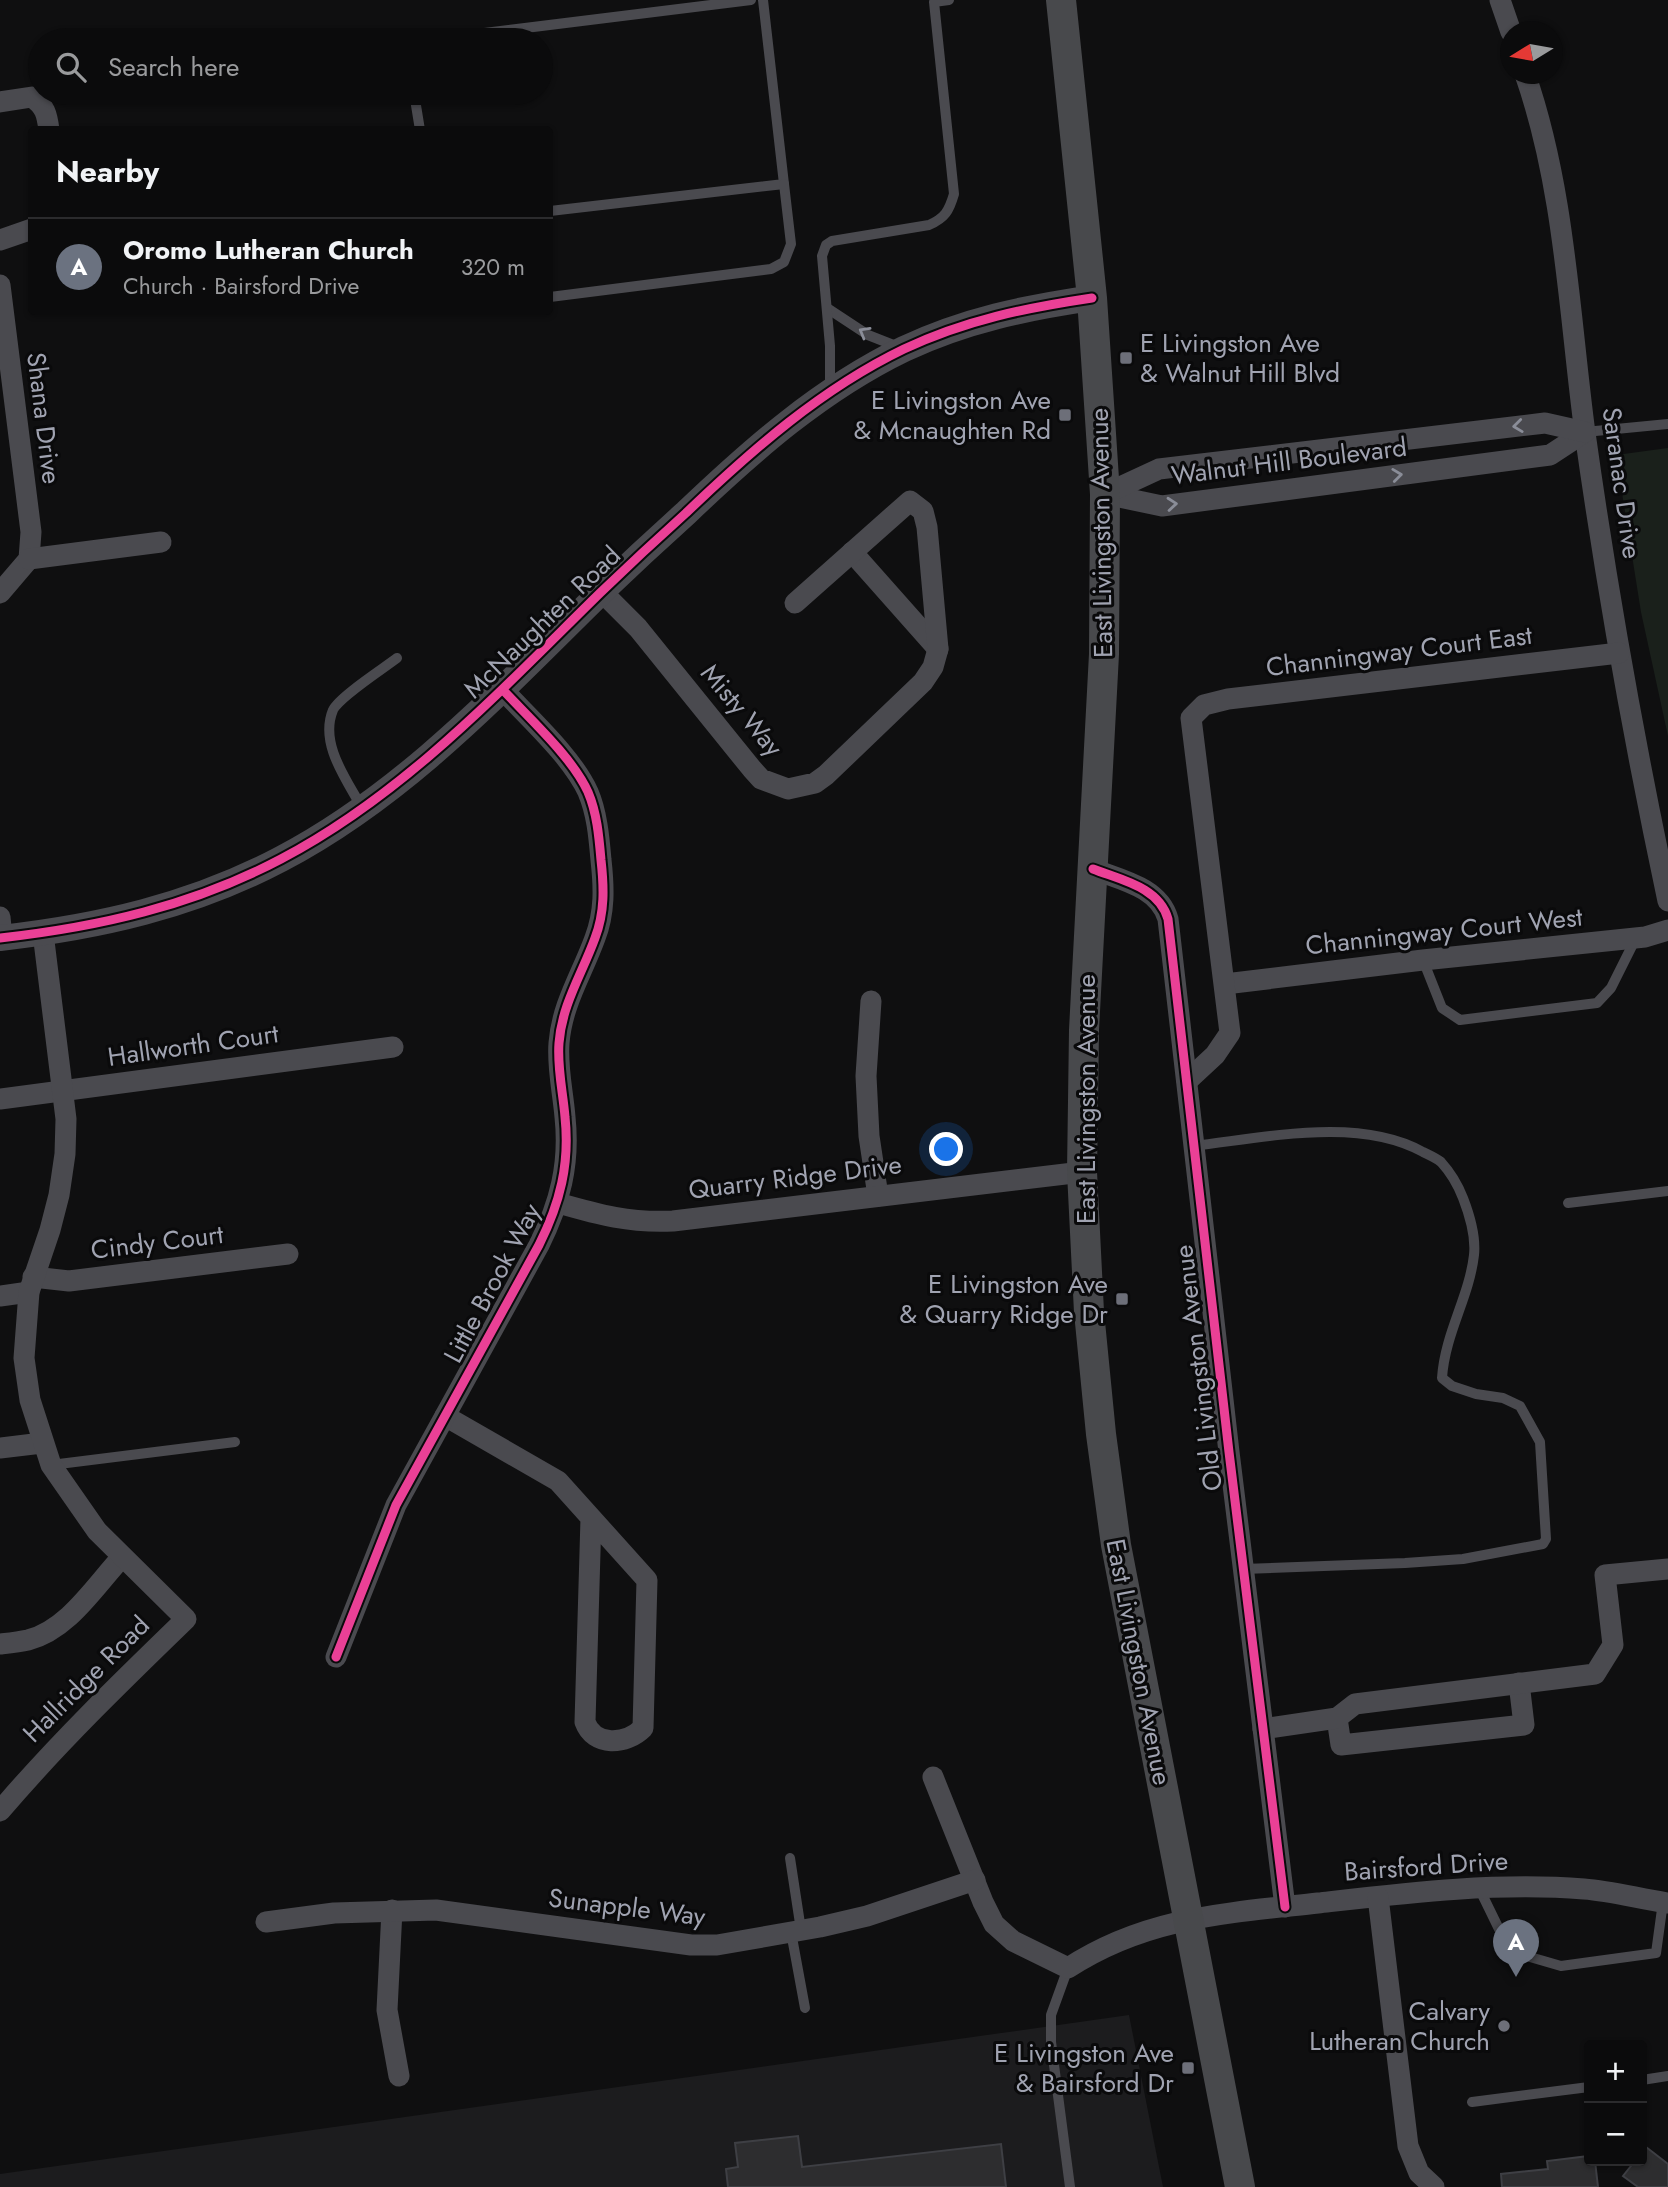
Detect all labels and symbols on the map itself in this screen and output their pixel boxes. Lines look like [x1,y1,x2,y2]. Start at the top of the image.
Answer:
north arrow [1500,21,1563,84]
place label: E Livingston Ave & Walnut Hill Blvd [1140,324,1340,392]
one-way arrow [858,327,871,340]
street label: Shana Drive [17,350,71,486]
marker: E Livingston Ave & Walnut Hill Blvd [1118,350,1134,366]
place label: E Livingston Ave & Mcnaughten Rd [853,381,1051,449]
street label: Saranac Drive [1593,405,1651,561]
marker: E Livingston Ave & Mcnaughten Rd [1057,407,1073,423]
street label: East Livingston Avenue [1080,408,1122,658]
one-way arrow [1512,419,1524,434]
street label: Walnut Hill Boulevard [1169,428,1409,494]
one-way arrow [1391,467,1403,482]
one-way arrow [1167,497,1178,512]
street label: McNaughten Road [455,537,629,707]
street label: Channingway Court East [1264,616,1535,686]
street label: Misty Way [692,655,793,765]
street label: Channingway Court West [1304,897,1585,964]
street label: East Livingston Avenue [1067,974,1105,1224]
street label: Hallworth Court [105,1014,282,1076]
your location [929,1132,963,1166]
street label: Quarry Ridge Drive [686,1145,904,1209]
street label: Little Brook Way [434,1196,550,1370]
street label: Cindy Court [89,1215,226,1269]
street label: Old Livingston Avenue [1164,1243,1232,1493]
place label: E Livingston Ave & Quarry Ridge Dr [899,1265,1108,1333]
marker: E Livingston Ave & Quarry Ridge Dr [1114,1291,1130,1307]
street label: East Livingston Avenue [1097,1536,1181,1788]
street label: Hallridge Road [14,1607,158,1751]
street label: Bairsford Drive [1343,1841,1509,1891]
street label: Sunapple Way [546,1879,708,1936]
pin: A [1493,1919,1539,1977]
place label: Calvary Lutheran Church [1309,1992,1491,2060]
marker: Calvary Lutheran Church [1496,2018,1512,2034]
place label: E Livingston Ave & Bairsford Dr [994,2034,1174,2102]
marker: E Livingston Ave & Bairsford Dr [1180,2060,1196,2076]

